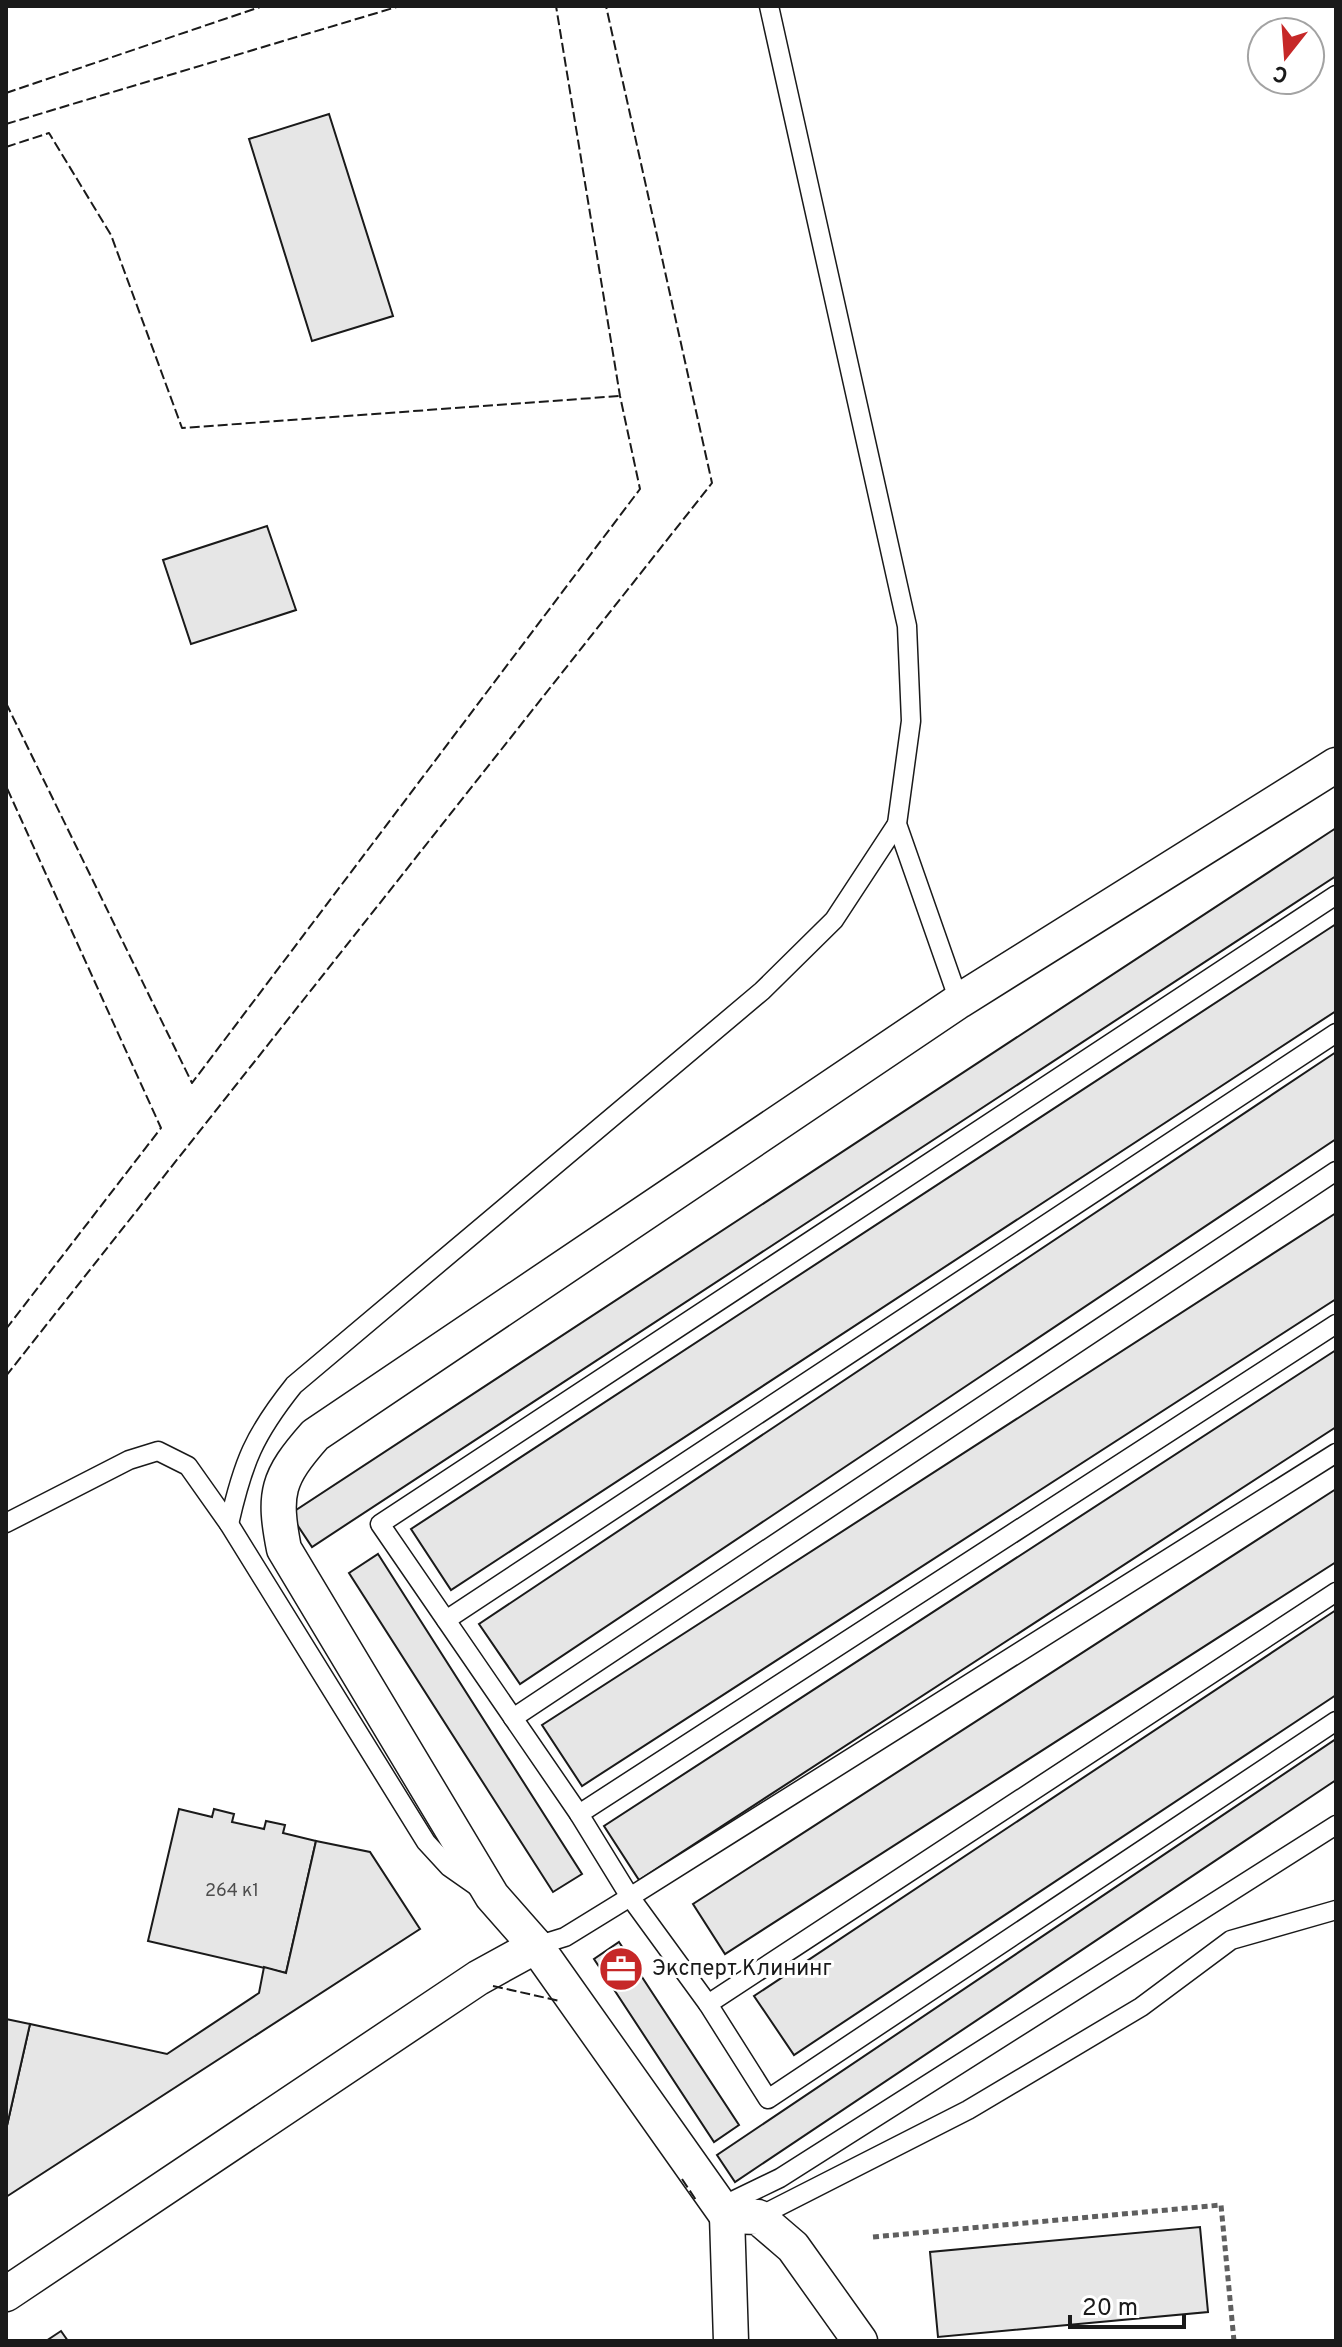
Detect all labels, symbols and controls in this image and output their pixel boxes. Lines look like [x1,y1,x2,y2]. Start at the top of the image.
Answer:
north arrow [1246,16,1326,96]
text: С [1270,58,1292,88]
house number: 264 к1 [205,1880,259,1903]
office icon: Эксперт Клининг [597,1945,645,1993]
place label: Эксперт Клининг [652,1956,832,1983]
scale bar [1070,2279,1184,2329]
text: 20 m [1082,2294,1138,2324]

